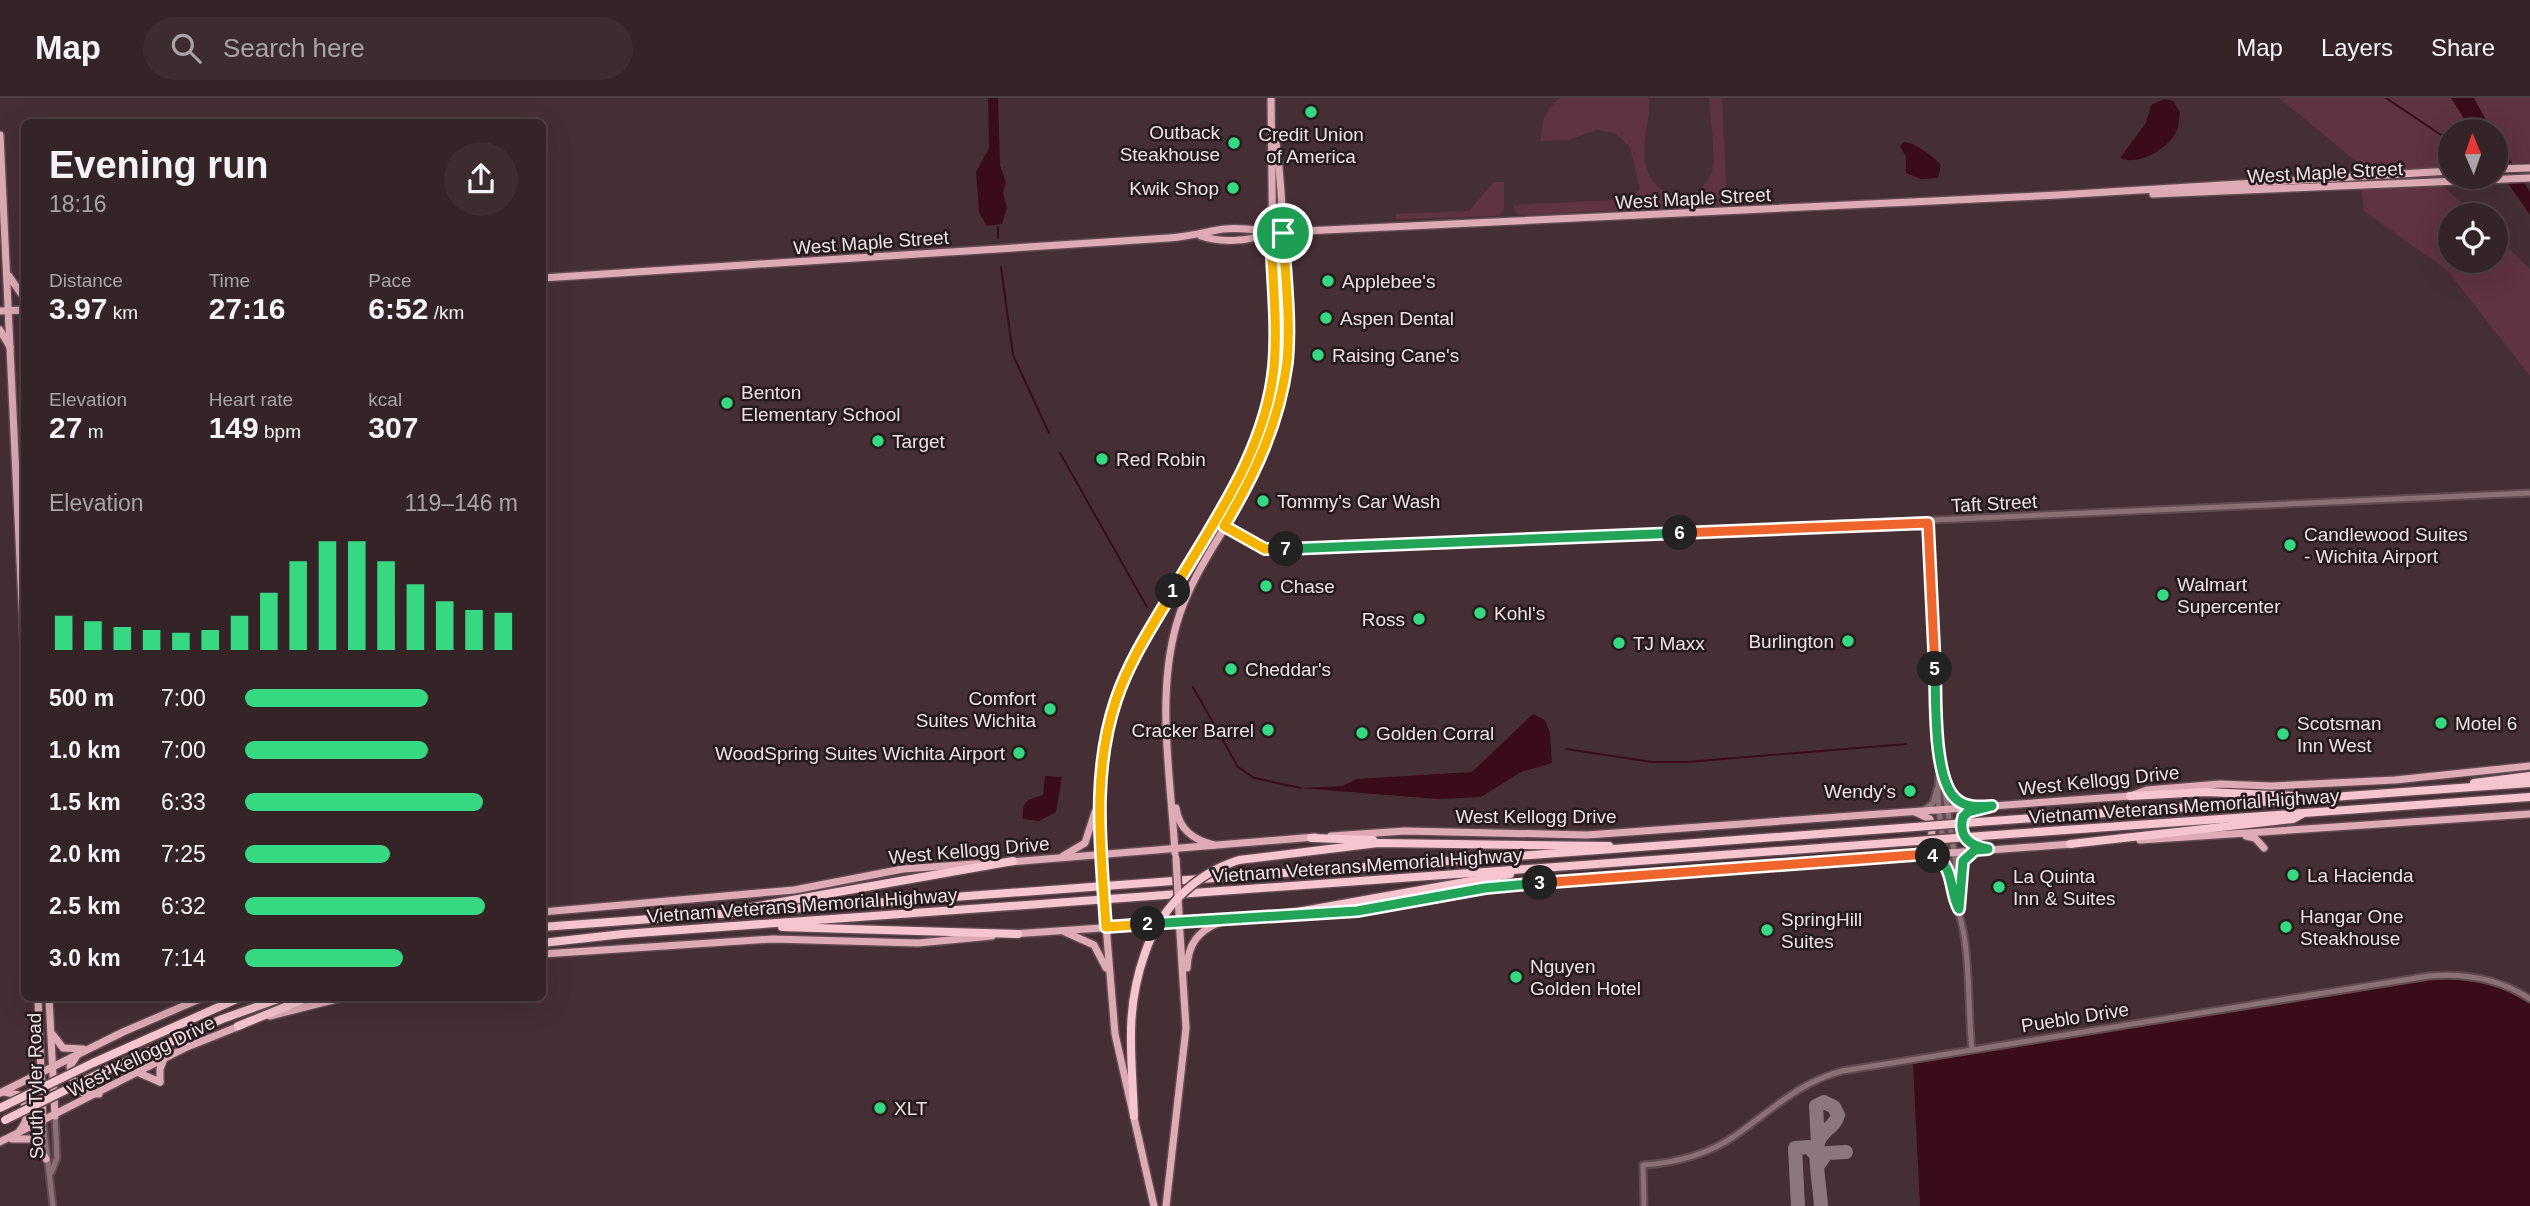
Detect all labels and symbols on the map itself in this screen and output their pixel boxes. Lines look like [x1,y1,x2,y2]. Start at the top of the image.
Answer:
marker: Credit Union of America [1303,104,1319,120]
north arrow [2438,119,2508,189]
place label: Outback Steakhouse [1120,122,1220,165]
place label: Credit Union of America [1258,124,1364,167]
marker: Outback Steakhouse [1226,135,1242,151]
street label: West Maple Street [2247,158,2404,187]
place label: Kwik Shop [1129,178,1219,199]
marker: Kwik Shop [1225,180,1241,196]
street label: West Maple Street [1615,184,1772,213]
pin [1253,203,1313,263]
street label: West Maple Street [793,227,950,258]
place label: Applebee's [1342,271,1435,292]
marker: Applebee's [1320,273,1336,289]
place label: Aspen Dental [1340,308,1454,329]
marker: Aspen Dental [1318,310,1334,326]
place label: Raising Cane's [1332,345,1459,366]
marker: Raising Cane's [1310,347,1326,363]
place label: Benton Elementary School [741,382,900,425]
marker: Benton Elementary School [719,395,735,411]
place label: Target [892,431,946,452]
marker: Target [870,433,886,449]
place label: Red Robin [1116,449,1206,470]
marker: Red Robin [1094,451,1110,467]
place label: Tommy's Car Wash [1277,491,1440,512]
street label: Taft Street [1950,491,2039,516]
marker: Tommy's Car Wash [1255,493,1271,509]
pin: 6 [1662,516,1698,550]
place label: Candlewood Suites - Wichita Airport [2304,524,2468,567]
pin: 7 [1268,532,1304,566]
marker: Candlewood Suites - Wichita Airport [2282,537,2298,553]
pin: 1 [1156,574,1190,608]
place label: Walmart Supercenter [2177,574,2281,617]
place label: Chase [1280,576,1335,597]
marker: Chase [1258,578,1274,594]
marker: Walmart Supercenter [2155,587,2171,603]
place label: Kohl's [1494,603,1545,624]
marker: Kohl's [1472,605,1488,621]
place label: Ross [1362,609,1405,630]
marker: Ross [1411,611,1427,627]
place label: Burlington [1748,631,1834,652]
place label: TJ Maxx [1633,633,1705,654]
marker: Burlington [1840,633,1856,649]
marker: TJ Maxx [1611,635,1627,651]
pin: 5 [1918,652,1952,686]
place label: Cheddar's [1245,659,1331,680]
marker: Cheddar's [1223,661,1239,677]
place label: Comfort Suites Wichita [916,688,1037,731]
marker: Comfort Suites Wichita [1042,701,1058,717]
place label: Scotsman Inn West [2297,713,2381,756]
place label: Motel 6 [2455,713,2517,734]
marker: Motel 6 [2433,715,2449,731]
place label: Cracker Barrel [1132,720,1254,741]
marker: Cracker Barrel [1260,722,1276,738]
place label: Golden Corral [1376,723,1494,744]
marker: Golden Corral [1354,725,1370,741]
marker: Scotsman Inn West [2275,726,2291,742]
place label: WoodSpring Suites Wichita Airport [715,743,1006,764]
marker: WoodSpring Suites Wichita Airport [1011,745,1027,761]
street label: West Kellogg Drive [2018,762,2180,799]
place label: Wendy's [1824,781,1896,802]
marker: Wendy's [1902,783,1918,799]
street label: Vietnam Veterans Memorial Highway [2028,785,2340,828]
street label: West Kellogg Drive [1455,806,1617,827]
street label: West Kellogg Drive [888,833,1050,868]
pin: 4 [1916,838,1951,874]
street label: Vietnam Veterans Memorial Highway [1211,844,1523,887]
place label: La Hacienda [2307,865,2414,886]
pin: 3 [1522,866,1558,900]
place label: La Quinta Inn & Suites [2013,866,2115,909]
marker: La Hacienda [2285,867,2301,883]
marker: La Quinta Inn & Suites [1991,879,2007,895]
street label: Vietnam Veterans Memorial Highway [646,884,958,927]
pin: 2 [1130,906,1166,942]
place label: Hangar One Steakhouse [2300,906,2404,949]
place label: SpringHill Suites [1781,909,1862,952]
marker: Hangar One Steakhouse [2278,919,2294,935]
marker: SpringHill Suites [1759,922,1775,938]
place label: Nguyen Golden Hotel [1530,956,1641,999]
marker: Nguyen Golden Hotel [1508,969,1524,985]
street label: Pueblo Drive [2020,999,2130,1036]
street label: West Kellogg Drive [64,1012,218,1101]
street label: South Tyler Road [24,1013,47,1159]
place label: XLT [894,1098,928,1119]
marker: XLT [872,1100,888,1116]

